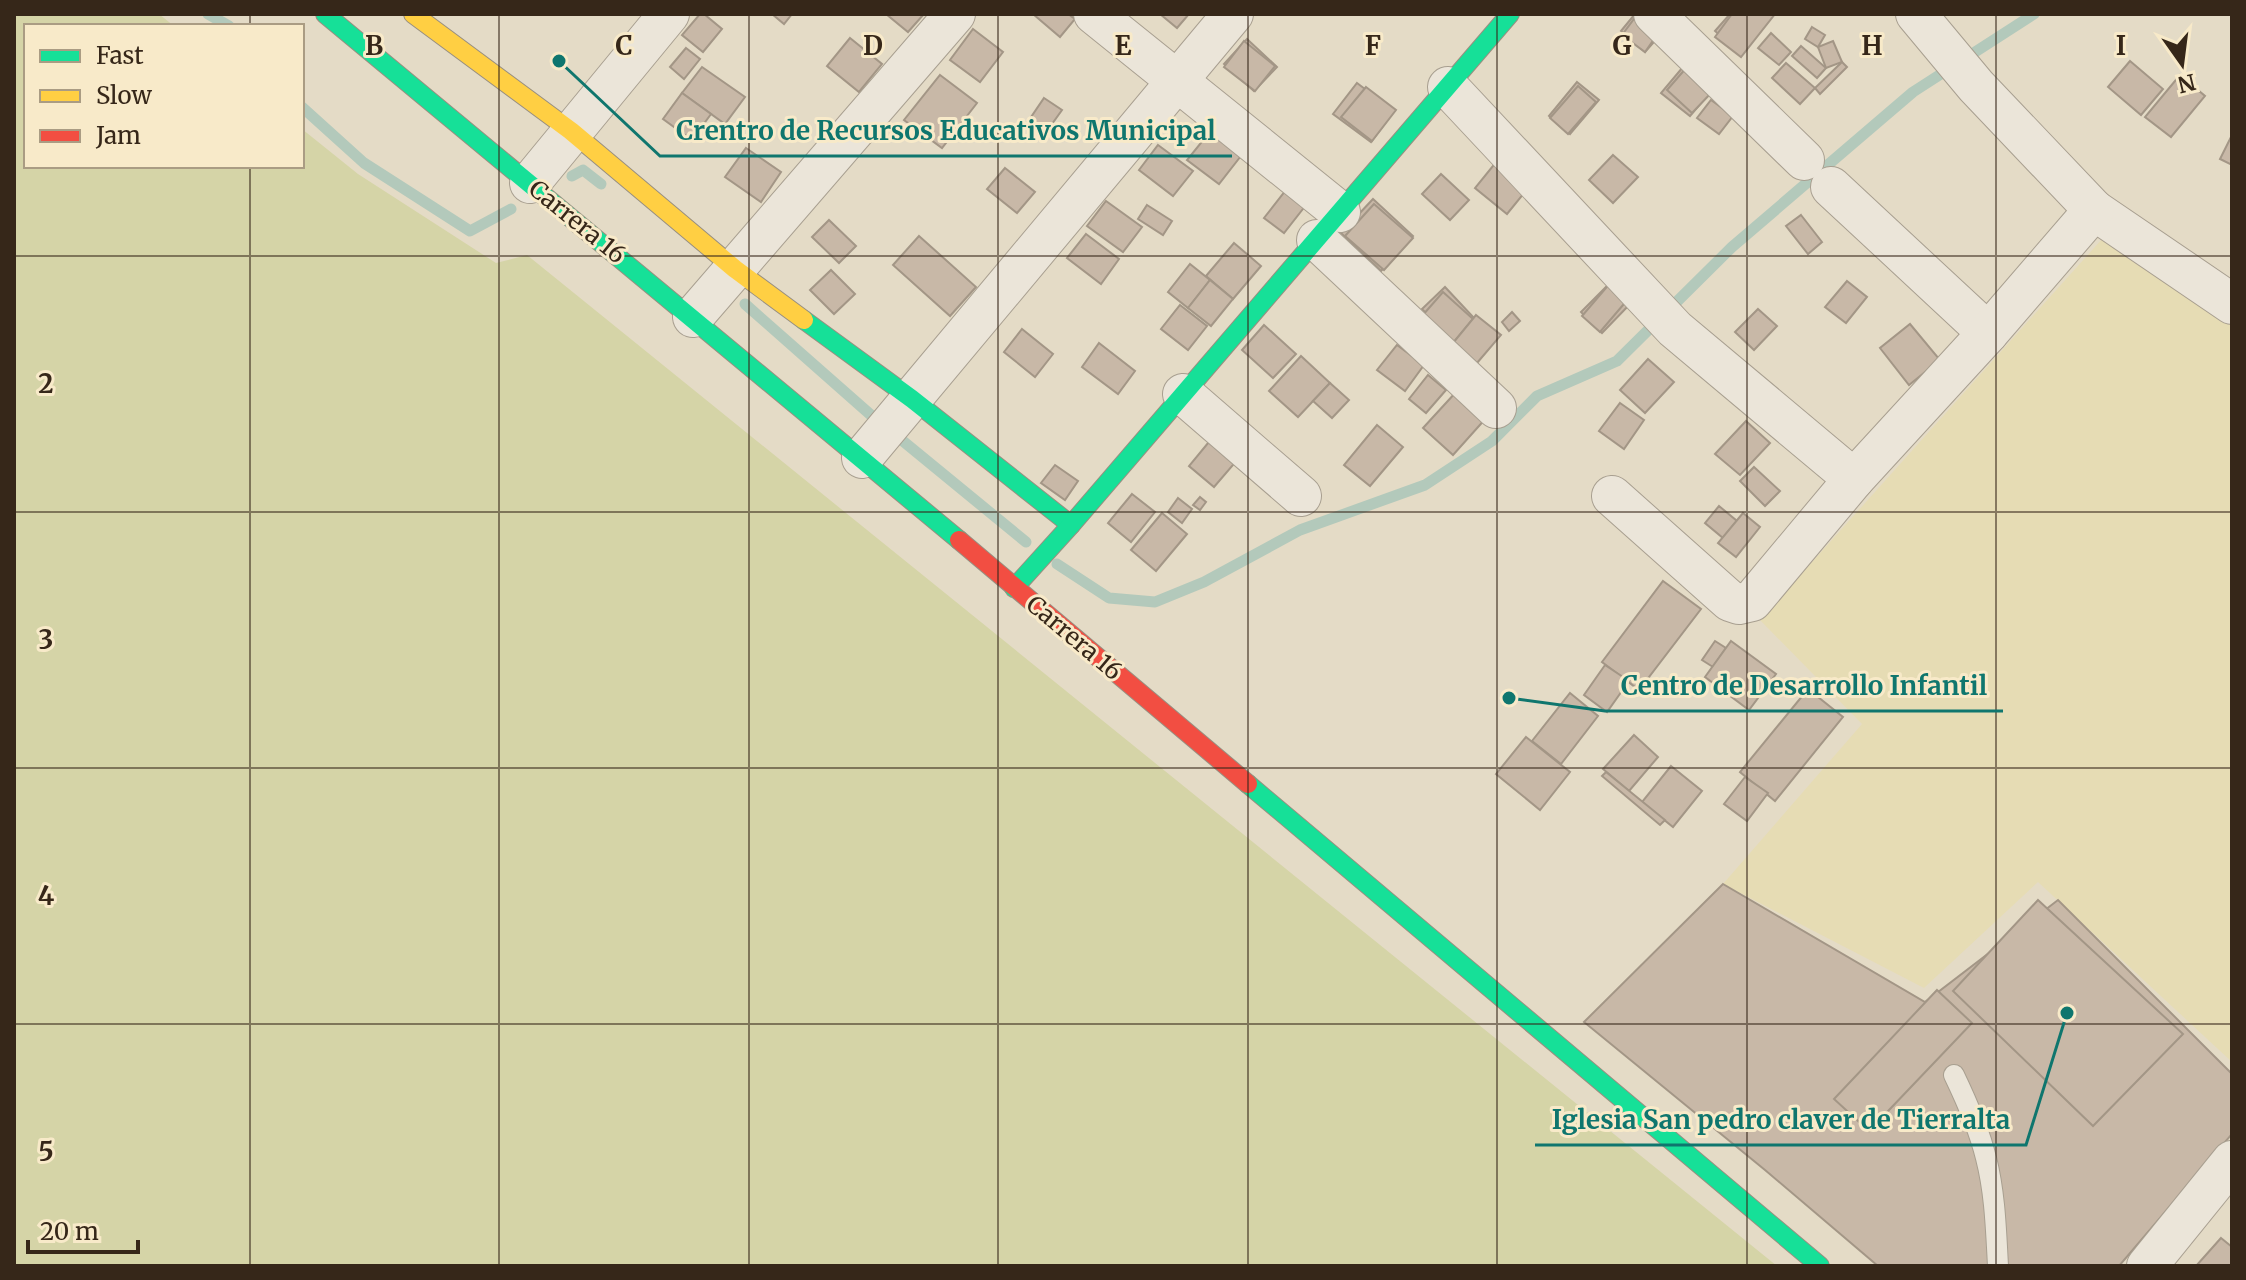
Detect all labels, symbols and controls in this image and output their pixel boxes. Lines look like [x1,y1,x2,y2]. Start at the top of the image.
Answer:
legend [24,24,304,168]
north arrow [2142,24,2222,104]
text: B [365,29,383,62]
text: C [615,29,633,62]
text: D [863,29,883,62]
text: E [1115,29,1132,62]
text: F [1365,29,1381,62]
text: G [1613,29,1632,62]
text: H [1861,29,1883,62]
text: I [2116,29,2126,62]
text: Fast [96,40,144,71]
text: N [2174,68,2199,99]
text: Slow [96,80,152,111]
callout: Crentro de Recursos Educativos Municipal [660,106,1232,156]
text: Crentro de Recursos Educativos Municipal [676,114,1216,147]
text: Jam [95,120,141,151]
street label: Carrera 16 [523,173,632,270]
text: 2 [38,367,54,400]
street label: Carrera 16 [1020,589,1129,687]
text: 3 [39,623,53,656]
callout: Centro de Desarrollo Infantil [1605,661,2003,711]
text: Centro de Desarrollo Infantil [1621,669,1987,702]
text: 4 [38,879,55,912]
callout: Iglesia San pedro claver de Tierralta [1535,1095,2026,1145]
text: Iglesia San pedro claver de Tierralta [1552,1103,2010,1136]
text: 5 [38,1135,54,1168]
scale bar [28,1204,138,1254]
text: 20 m [40,1216,99,1247]

